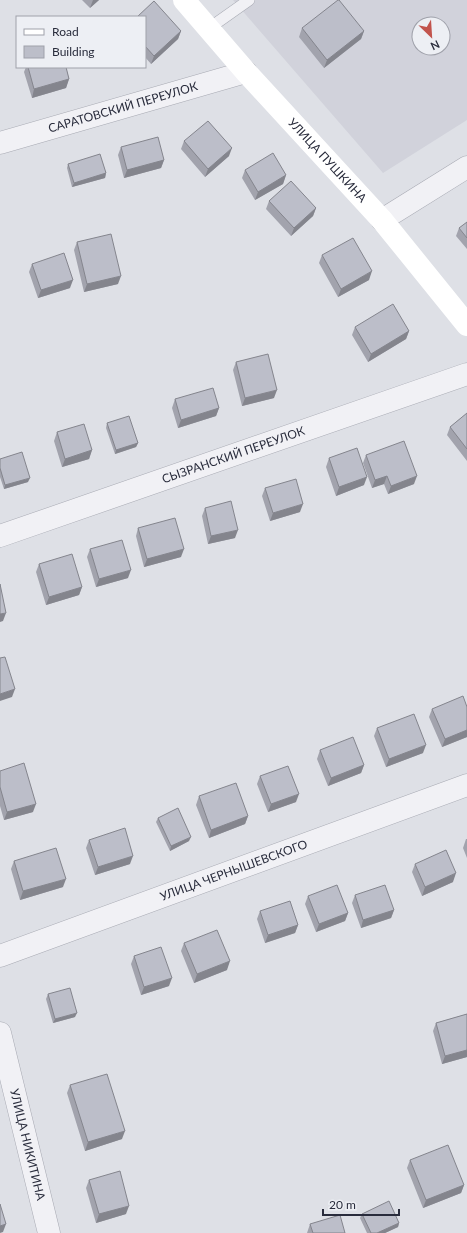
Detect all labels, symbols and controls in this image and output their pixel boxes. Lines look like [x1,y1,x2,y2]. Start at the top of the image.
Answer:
legend [16,16,146,68]
north arrow [411,16,451,56]
text: Road [52,24,79,39]
text: N [429,38,442,53]
text: Building [52,44,95,59]
street label: САРАТОВСКИЙ ПЕРЕУЛОК [46,78,199,136]
street label: УЛИЦА ПУШКИНА [285,115,371,206]
street label: СЫЗРАНСКИЙ ПЕРЕУЛОК [160,423,307,486]
street label: УЛИЦА ЧЕРНЫШЕВСКОГО [158,836,310,904]
street label: УЛИЦА НИКИТИНА [7,1087,49,1203]
scale bar [323,1191,399,1217]
text: 20 m [329,1197,356,1212]

